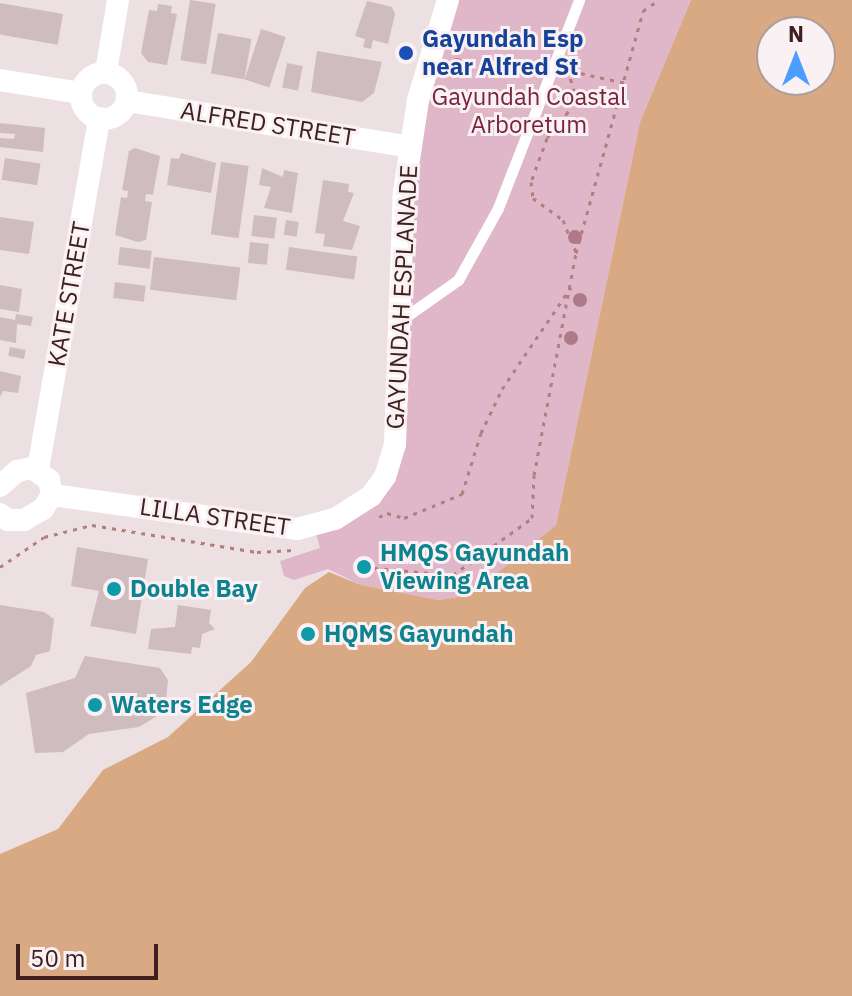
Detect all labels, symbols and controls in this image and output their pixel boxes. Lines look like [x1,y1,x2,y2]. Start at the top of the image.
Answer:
north arrow [756,16,836,96]
text: N [788,19,804,48]
place label: Gayundah Esp near Alfred St [422,25,584,81]
marker: Gayundah Esp near Alfred St [397,44,415,62]
park label: Gayundah Coastal Arboretum [431,83,627,139]
street label: ALFRED STREET [179,96,357,152]
street label: GAYUNDAH ESPLANADE [381,164,423,430]
street label: KATE STREET [42,219,96,369]
street label: LILLA STREET [138,492,292,542]
place label: HMQS Gayundah Viewing Area [380,539,569,595]
marker: HMQS Gayundah Viewing Area [355,558,373,576]
place label: Double Bay [130,575,258,603]
marker: Double Bay [105,580,123,598]
place label: HQMS Gayundah [324,620,513,648]
marker: HQMS Gayundah [299,625,317,643]
place label: Waters Edge [111,691,253,719]
marker: Waters Edge [86,696,104,714]
scale bar [20,928,162,978]
text: 50 m [30,942,85,974]

